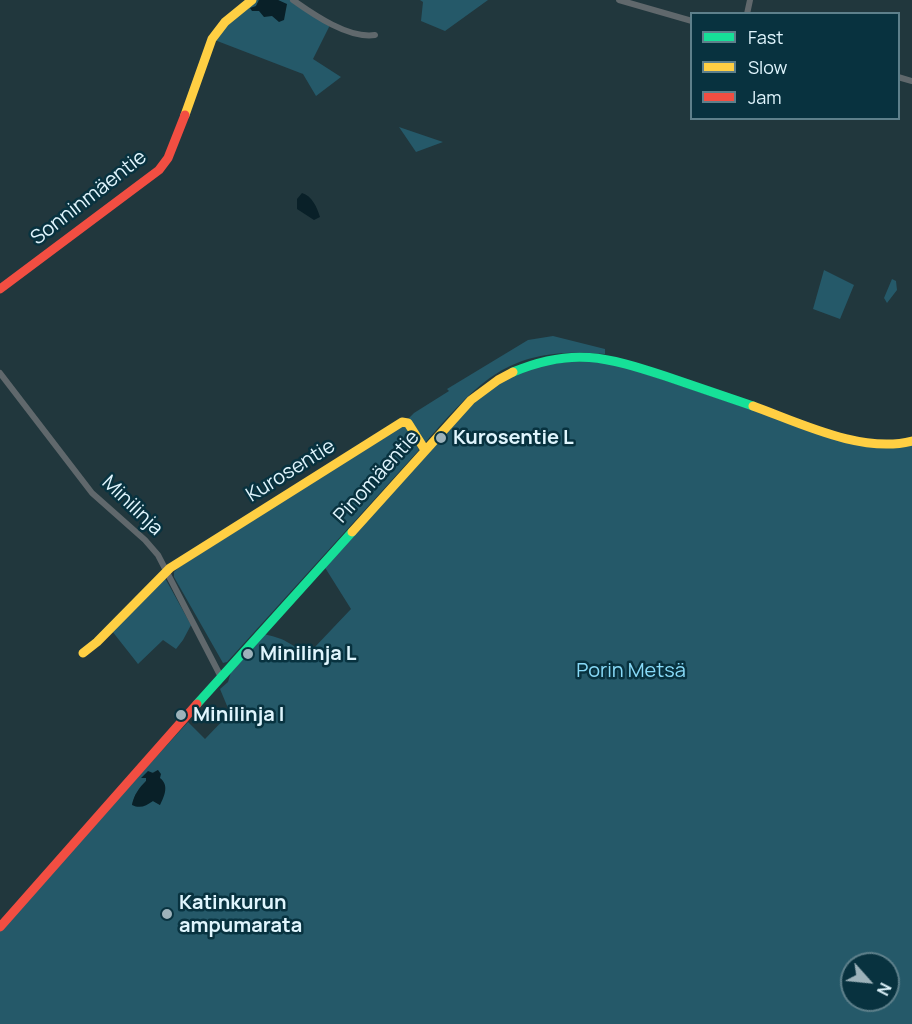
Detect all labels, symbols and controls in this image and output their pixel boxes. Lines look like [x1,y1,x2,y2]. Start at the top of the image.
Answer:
legend [690,12,900,120]
text: Fast [748,25,783,49]
text: Slow [748,55,787,79]
text: Jam [748,85,782,109]
street label: Sonninmäentie [26,145,152,251]
street label: Pinomäentie [329,426,425,528]
place label: Kurosentie L [453,426,574,450]
marker: Kurosentie L [434,431,448,445]
street label: Kurosentie [242,434,340,508]
street label: Minilinja [97,471,167,541]
place label: Minilinja L [260,642,357,666]
marker: Minilinja L [241,647,255,661]
park label: Porin Metsä [576,659,686,683]
place label: Minilinja I [193,703,284,727]
marker: Minilinja I [174,708,188,722]
place label: Katinkurun ampumarata [179,891,302,938]
marker: Katinkurun ampumarata [160,907,174,921]
north arrow [840,952,900,1012]
text: N [872,979,897,999]

